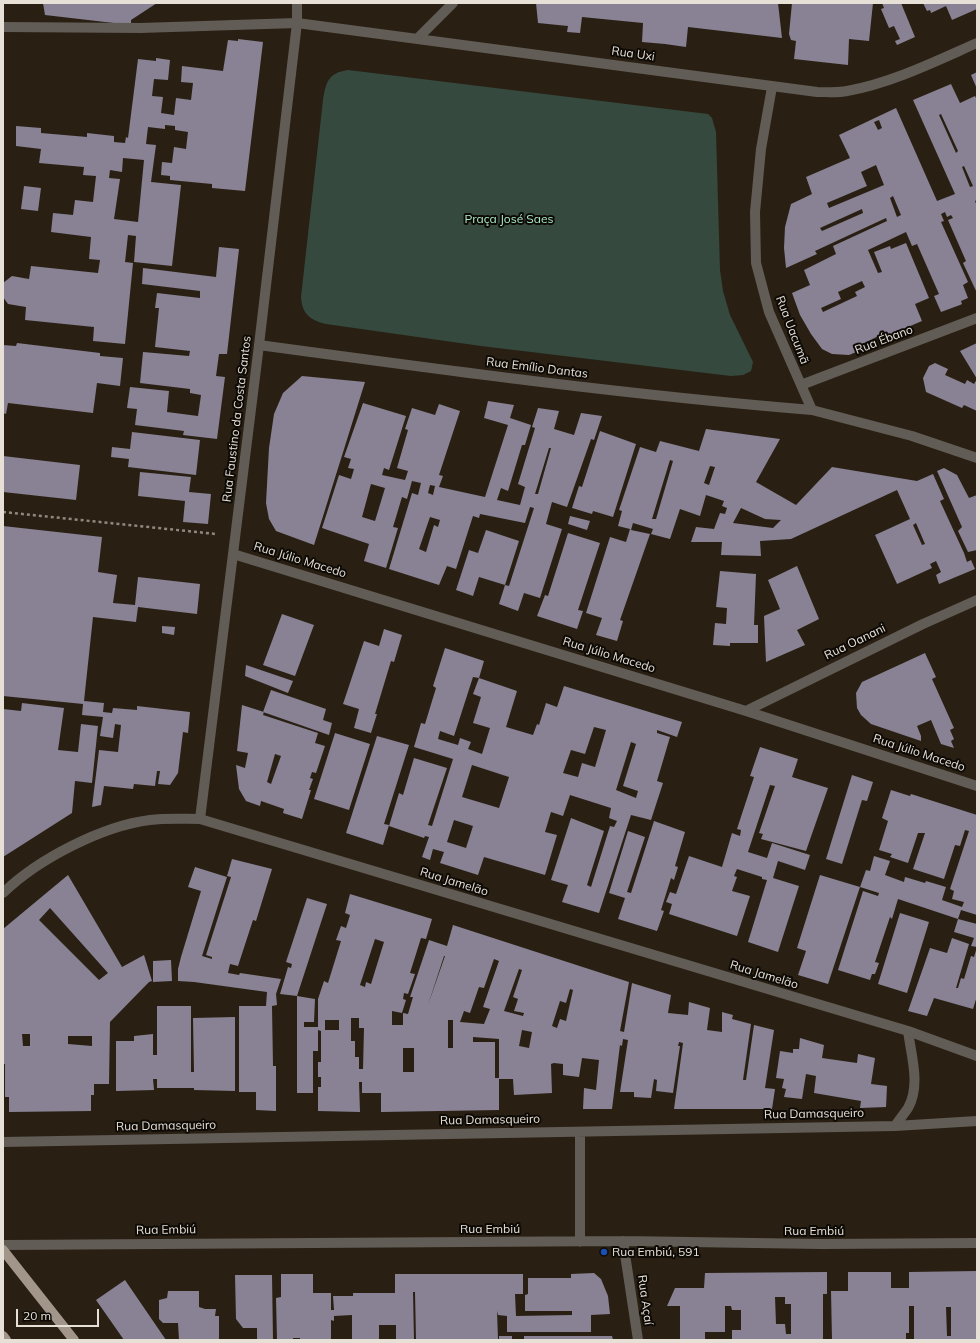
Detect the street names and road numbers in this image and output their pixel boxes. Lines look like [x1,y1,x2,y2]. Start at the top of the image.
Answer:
street label: Rua Uxi [610,44,656,64]
street label: Rua Uacumã [772,294,812,366]
street label: Rua Ébano [853,322,915,358]
street label: Rua Faustino da Costa Santos [220,335,254,503]
street label: Rua Emílio Dantas [485,355,589,381]
street label: Rua Júlio Macedo [252,539,348,581]
street label: Rua Oanani [822,621,888,663]
street label: Rua Júlio Macedo [561,634,657,676]
street label: Rua Júlio Macedo [871,731,967,775]
street label: Rua Jamelão [418,865,490,899]
street label: Rua Jamelão [728,958,800,992]
street label: Rua Damasqueiro [764,1106,864,1122]
street label: Rua Damasqueiro [440,1112,540,1128]
street label: Rua Damasqueiro [116,1118,216,1134]
street label: Rua Embiú [136,1222,196,1238]
street label: Rua Embiú [460,1222,520,1236]
street label: Rua Embiú [784,1224,844,1238]
street label: Rua Açaí [634,1274,656,1326]

